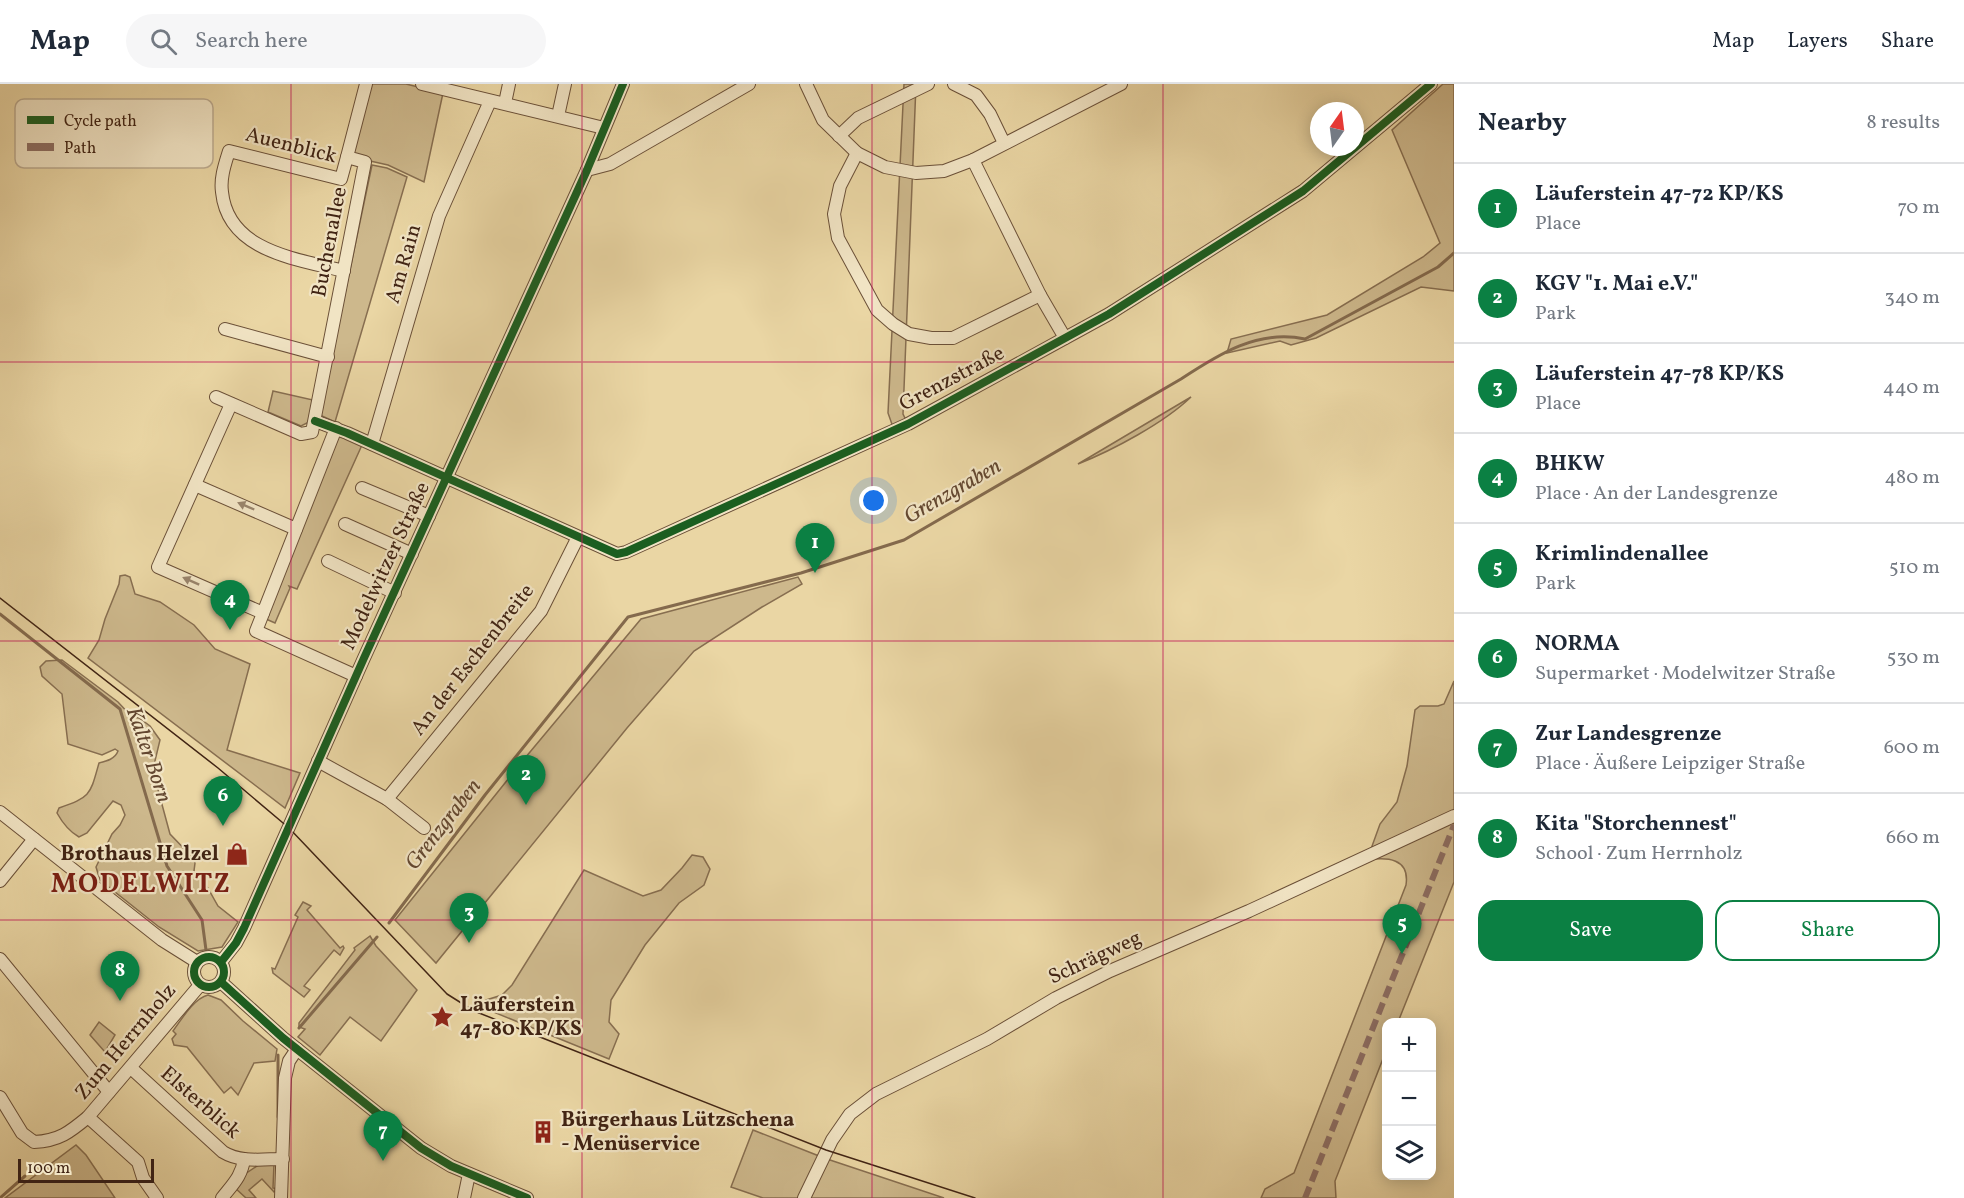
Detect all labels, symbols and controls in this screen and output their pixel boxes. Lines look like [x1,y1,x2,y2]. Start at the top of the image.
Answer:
search box [126,14,546,68]
text: Map [30,22,90,61]
icon: search [147,25,180,58]
text: Search here [195,26,308,57]
text: Map [1712,27,1754,56]
text: Layers [1787,27,1848,56]
text: Share [1881,27,1934,56]
legend [15,99,213,168]
north arrow [1310,102,1364,156]
text: Nearby [1478,105,1567,141]
text: 8 results [1867,109,1940,137]
text: Cycle path [64,111,137,133]
street label: Auenblick [242,121,340,171]
text: Path [64,138,96,160]
text: Läuferstein 47-72 KP/KS [1535,179,1784,210]
street label: Buchenallee [305,184,355,300]
text: 1 [1493,194,1502,222]
text: 70 m [1897,194,1940,222]
text: Place [1535,210,1581,238]
street label: Am Rain [379,221,429,307]
text: KGV "1. Mai e.V." [1535,269,1698,300]
text: 2 [1492,284,1503,312]
text: 340 m [1884,284,1940,312]
text: Park [1535,300,1576,328]
street label: Grenzstraße [894,339,1010,419]
text: Läuferstein 47-78 KP/KS [1535,359,1784,390]
text: 3 [1492,374,1503,402]
text: 440 m [1883,374,1940,402]
text: Place [1535,390,1581,418]
text: BHKW [1535,449,1605,480]
water label: Grenzgraben [899,452,1007,532]
text: 4 [1491,464,1504,492]
text: 480 m [1885,464,1940,492]
street label: Modelwitzer Straße [334,477,438,655]
text: Place · An der Landesgrenze [1535,480,1778,508]
your location [859,486,888,515]
one-way arrow [237,502,254,511]
pin: 1 [796,524,834,573]
text: Krimlindenallee [1535,539,1708,570]
text: 5 [1493,554,1502,582]
text: 510 m [1889,554,1940,582]
text: Park [1535,570,1576,598]
one-way arrow [181,576,199,586]
street label: An der Eschenbreite [404,578,542,742]
pin: 4 [210,580,250,630]
text: NORMA [1535,629,1620,660]
text: 6 [1492,644,1503,672]
text: 530 m [1887,644,1940,672]
text: Supermarket · Modelwitzer Straße [1535,660,1836,688]
water label: Kalter Born [117,703,179,807]
text: Zur Landesgrenze [1535,719,1722,750]
text: 7 [1493,734,1502,762]
text: 600 m [1884,734,1940,762]
text: Place · Äußere Leipziger Straße [1535,750,1805,778]
pin: 2 [506,756,546,805]
water label: Grenzgraben [399,773,489,877]
pin: 6 [204,776,242,826]
text: Kita "Storchennest" [1535,809,1737,840]
text: 8 [1492,824,1503,852]
text: 660 m [1886,824,1940,852]
place label: Brothaus Helzel [60,840,219,869]
text: School · Zum Herrnholz [1535,840,1743,868]
shop icon: Brothaus Helzel [224,841,250,867]
district label: MODELWITZ [51,866,231,904]
pin: 3 [450,894,488,943]
button: Save [1478,900,1703,961]
button: Share [1715,900,1940,961]
pin: 5 [1382,904,1422,954]
street label: Schrägweg [1044,924,1146,992]
pin: 8 [100,952,140,1001]
street label: Zum Herrnholz [69,978,183,1106]
place label: Läuferstein 47-80 KP/KS [460,991,582,1044]
place icon: Läuferstein 47-80 KP/KS [429,1004,455,1030]
map controls [1382,1018,1436,1180]
button: + [1382,1018,1436,1072]
street label: Elsterblick [154,1060,247,1146]
button: − [1382,1072,1436,1126]
place label: Bürgerhaus Lützschena - Menüservice [561,1106,795,1159]
pin: 7 [364,1112,403,1161]
building icon: Bürgerhaus Lützschena - Menüservice [530,1119,556,1145]
button: layers [1382,1126,1436,1180]
scale bar [18,1156,154,1184]
text: 100 m [27,1158,70,1180]

